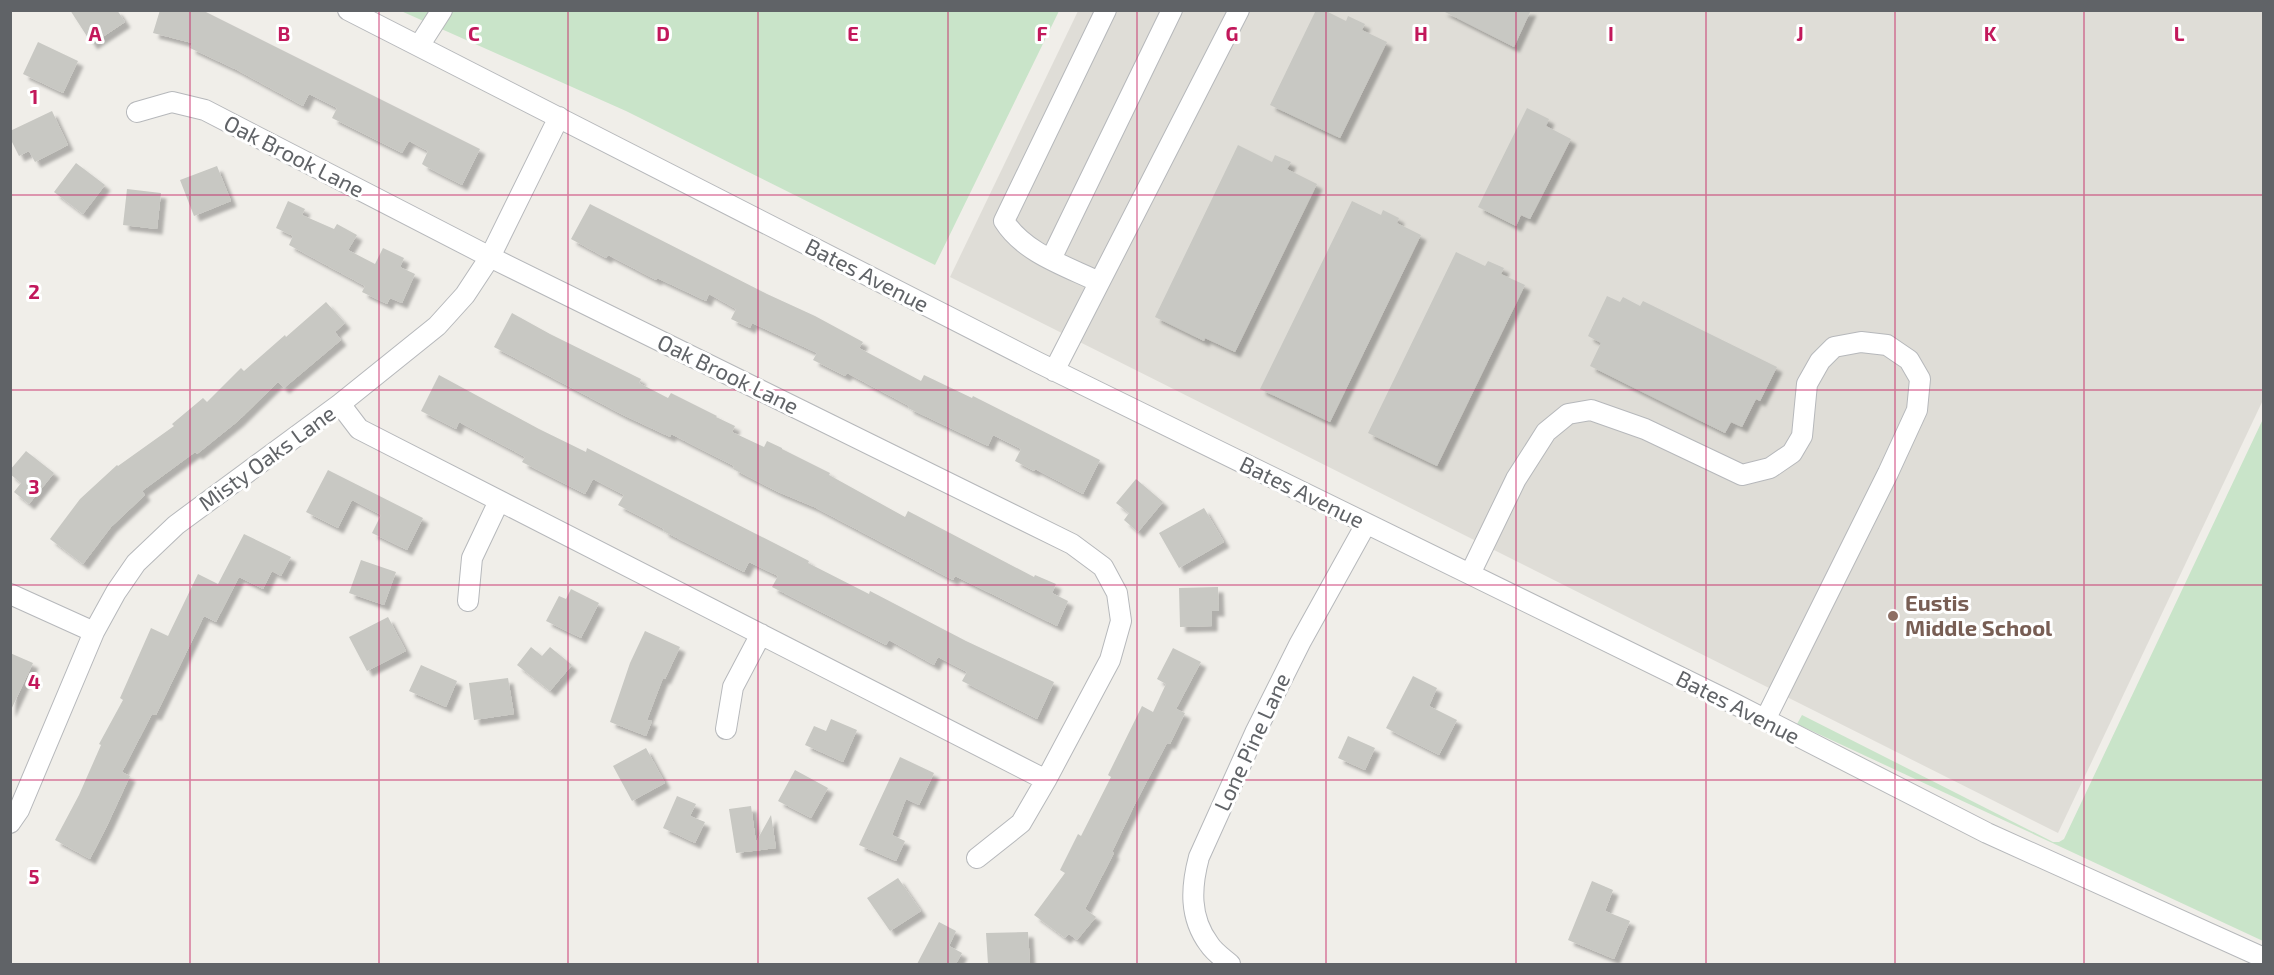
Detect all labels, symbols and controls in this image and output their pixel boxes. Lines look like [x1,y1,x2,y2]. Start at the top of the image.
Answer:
text: A [88,21,102,45]
text: B [278,21,290,45]
text: C [468,21,480,45]
text: D [656,21,670,45]
text: E [847,21,859,45]
text: F [1036,21,1048,45]
text: G [1226,21,1238,45]
text: H [1414,21,1428,45]
text: I [1608,21,1614,45]
text: J [1796,21,1804,45]
text: K [1984,21,1997,45]
text: L [2174,21,2185,45]
text: 1 [30,84,38,108]
street label: Oak Brook Lane [220,109,369,202]
street label: Bates Avenue [801,232,934,316]
text: 2 [28,279,40,303]
street label: Oak Brook Lane [654,328,803,418]
street label: Misty Oaks Lane [193,399,340,515]
street label: Bates Avenue [1236,450,1369,532]
text: 3 [28,474,40,498]
place label: Eustis Middle School [1905,589,2053,640]
marker: Eustis Middle School [1886,609,1900,623]
street label: Bates Avenue [1672,664,1805,748]
street label: Lone Pine Lane [1208,668,1294,815]
text: 4 [28,669,41,693]
text: 5 [28,864,40,888]

